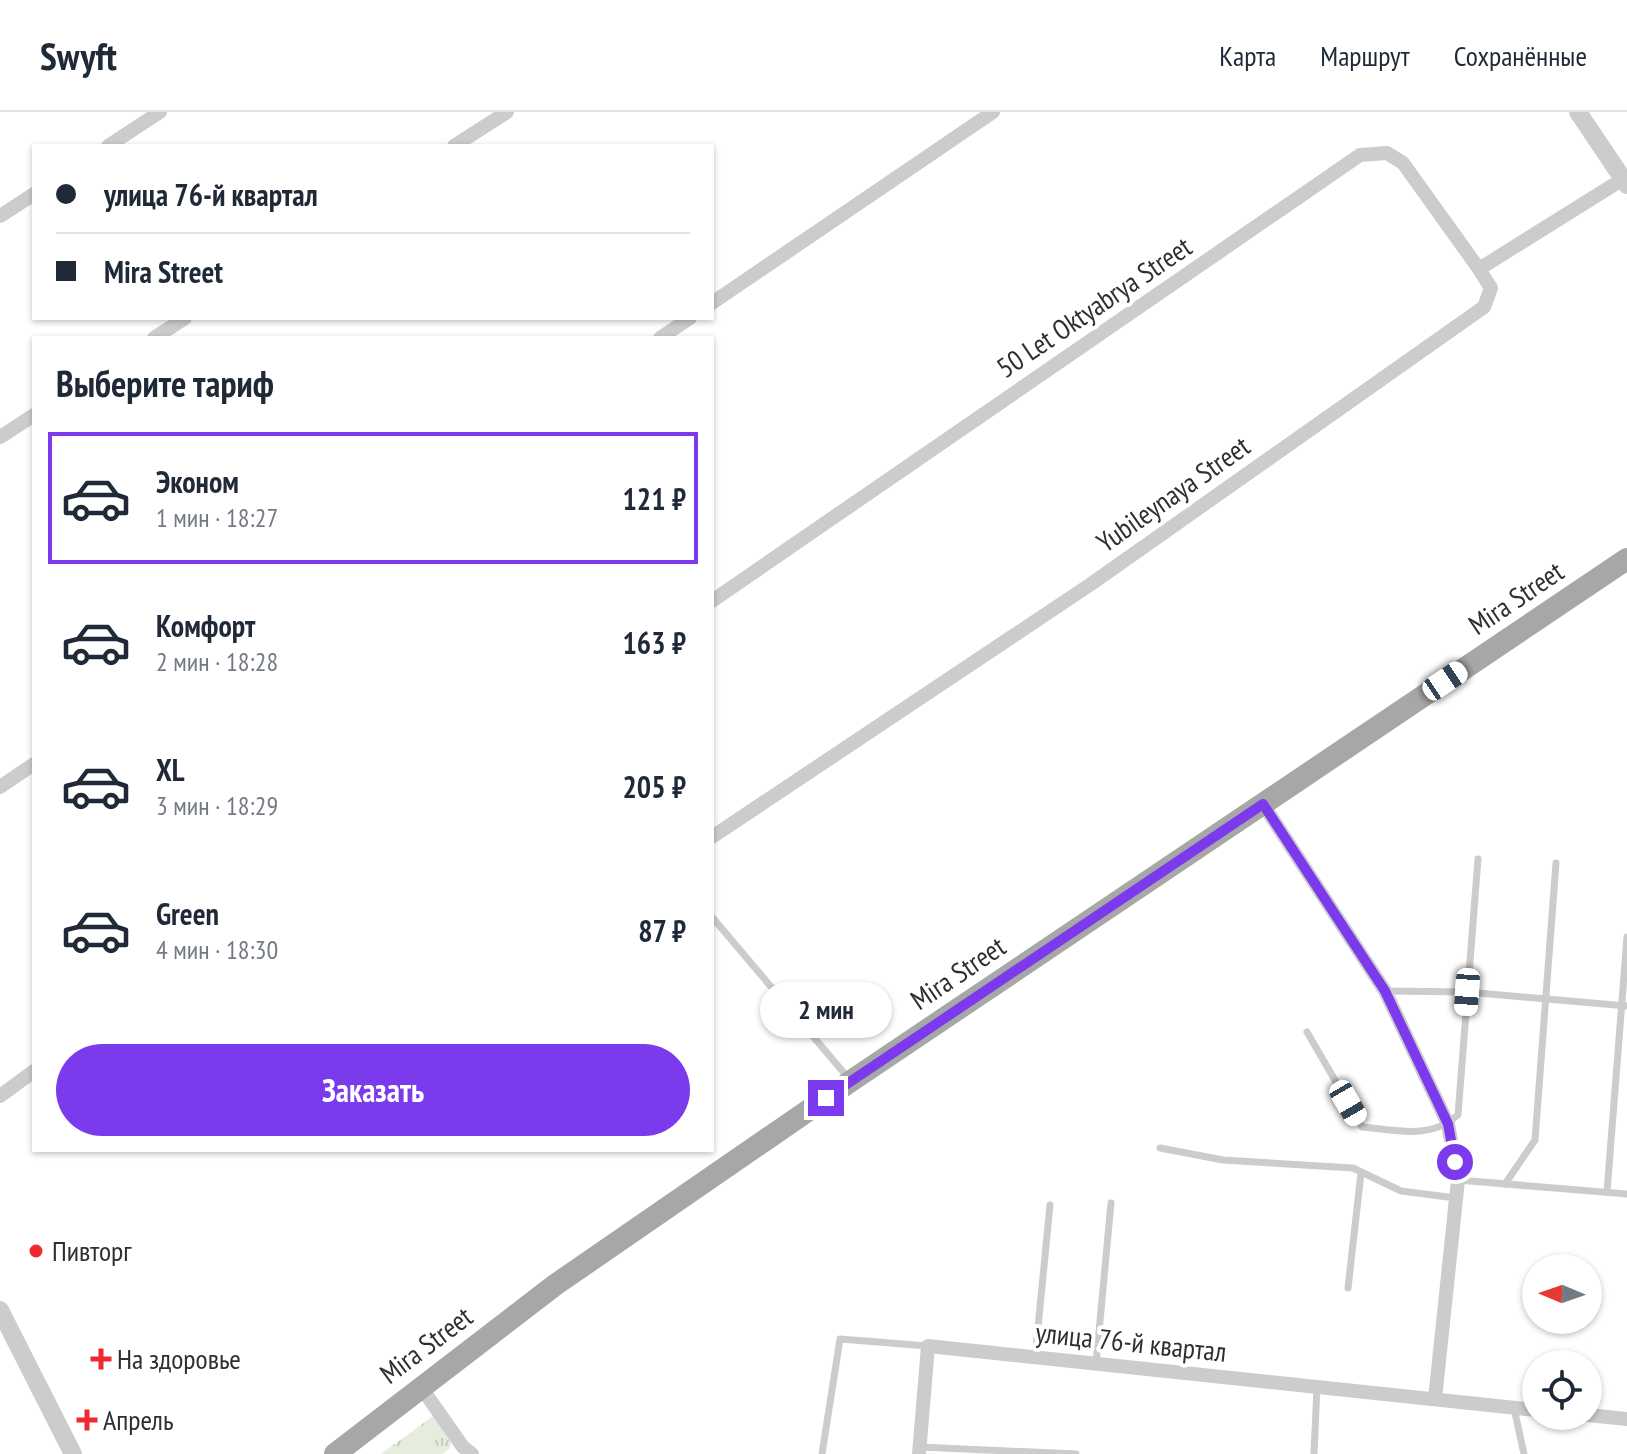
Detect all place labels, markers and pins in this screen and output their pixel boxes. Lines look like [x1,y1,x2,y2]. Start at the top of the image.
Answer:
place label: Пивторг [52,1232,132,1269]
marker: Пивторг [27,1242,45,1260]
place label: На здоровье [117,1340,241,1377]
marker: На здоровье [92,1350,110,1368]
place label: Апрель [103,1401,174,1438]
marker: Апрель [78,1411,96,1429]

